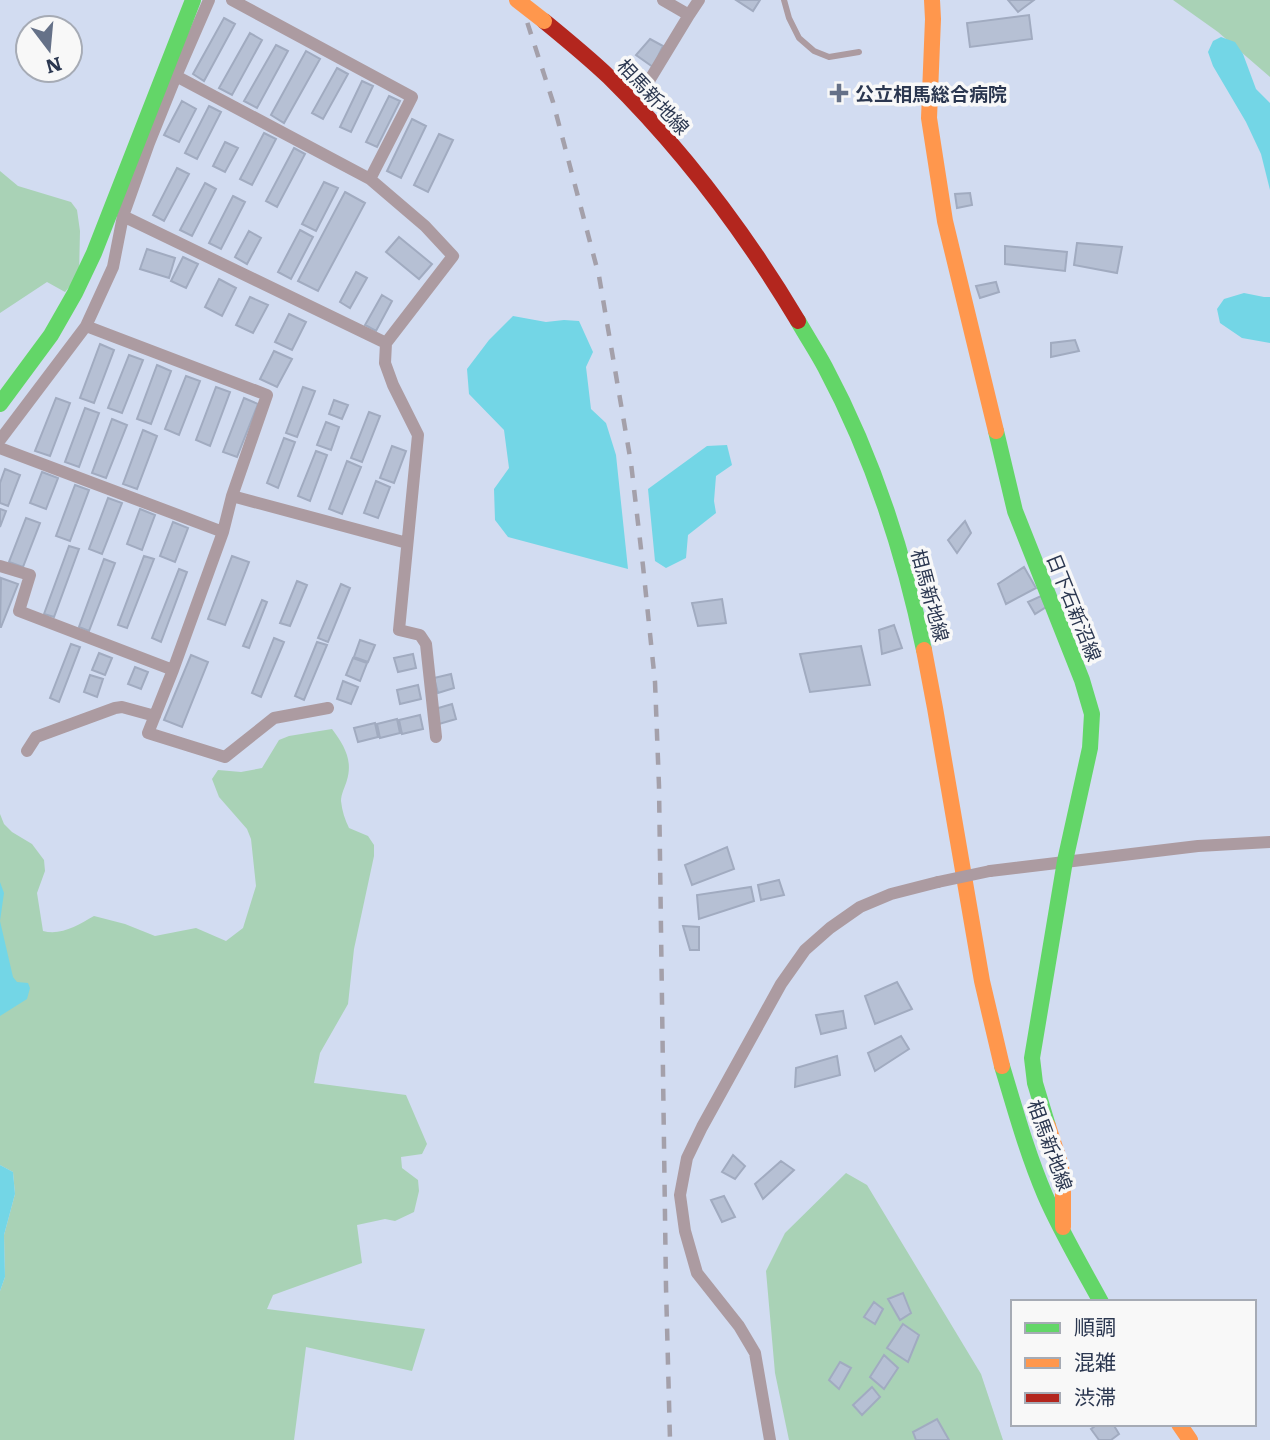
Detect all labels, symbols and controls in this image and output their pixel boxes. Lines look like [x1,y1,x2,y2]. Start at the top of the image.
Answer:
north arrow [14,14,84,84]
text: N [42,51,65,82]
street label: 相馬新地線 [611,52,697,140]
place label: 公立相馬総合病院 [855,79,1007,107]
marker: 公立相馬総合病院 [829,83,849,103]
street label: 相馬新地線 [905,545,957,645]
street label: 日下石新沼線 [1041,549,1109,665]
street label: 相馬新地線 [1022,1096,1080,1194]
legend [1011,1300,1256,1426]
text: 順調 [1074,1310,1116,1341]
text: 混雑 [1074,1345,1116,1376]
text: 渋滞 [1074,1380,1116,1411]

